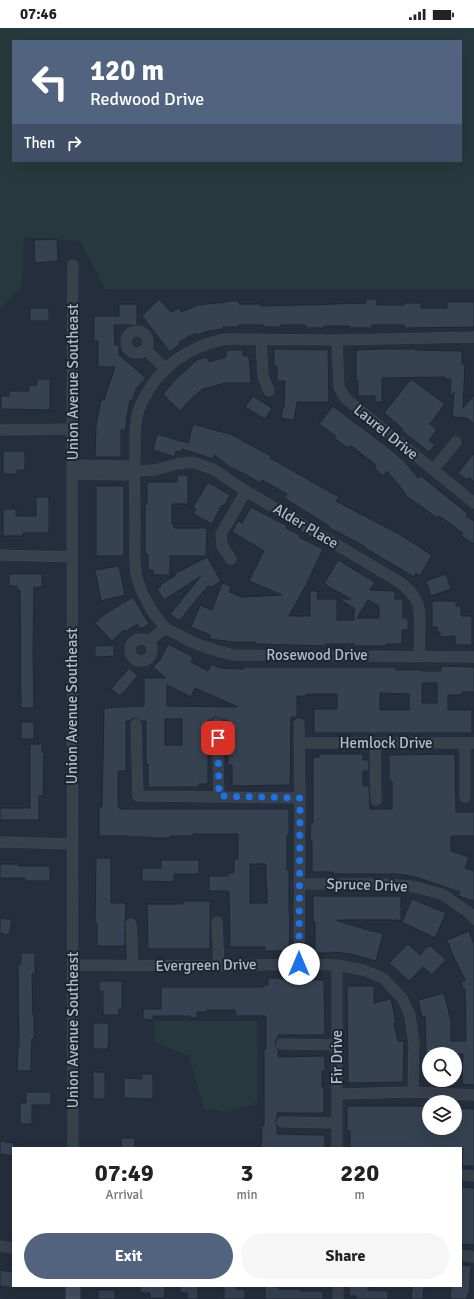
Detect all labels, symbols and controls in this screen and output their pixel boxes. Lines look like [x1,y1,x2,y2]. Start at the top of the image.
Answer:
text: 07:46 [20,5,57,23]
text: 120 m [90,54,164,88]
icon: left [24,56,76,108]
text: Redwood Drive [90,88,204,110]
icon: right [63,132,85,154]
text: Then [24,134,55,152]
street label: Union Avenue Southeast [64,304,82,460]
street label: Laurel Drive [350,401,422,463]
street label: Alder Place [270,500,342,552]
street label: Union Avenue Southeast [63,628,81,784]
street label: Rosewood Drive [266,646,368,664]
pin [201,721,235,755]
icon: arrive [207,727,229,749]
street label: Hemlock Drive [339,734,433,752]
street label: Spruce Drive [326,875,408,895]
position arrow [278,943,320,985]
street label: Union Avenue Southeast [64,952,82,1108]
street label: Evergreen Drive [155,955,257,975]
street label: Fir Drive [328,1030,346,1084]
map controls [422,1047,462,1135]
button: search [422,1047,462,1087]
button: layers [422,1095,462,1135]
text: 07:49 [95,1158,154,1188]
text: 3 [241,1158,253,1188]
text: 220 [340,1158,379,1188]
text: Arrival [106,1187,143,1203]
text: min [237,1187,258,1203]
text: m [355,1187,365,1203]
button: Exit [24,1233,233,1279]
button: Share [241,1233,450,1279]

